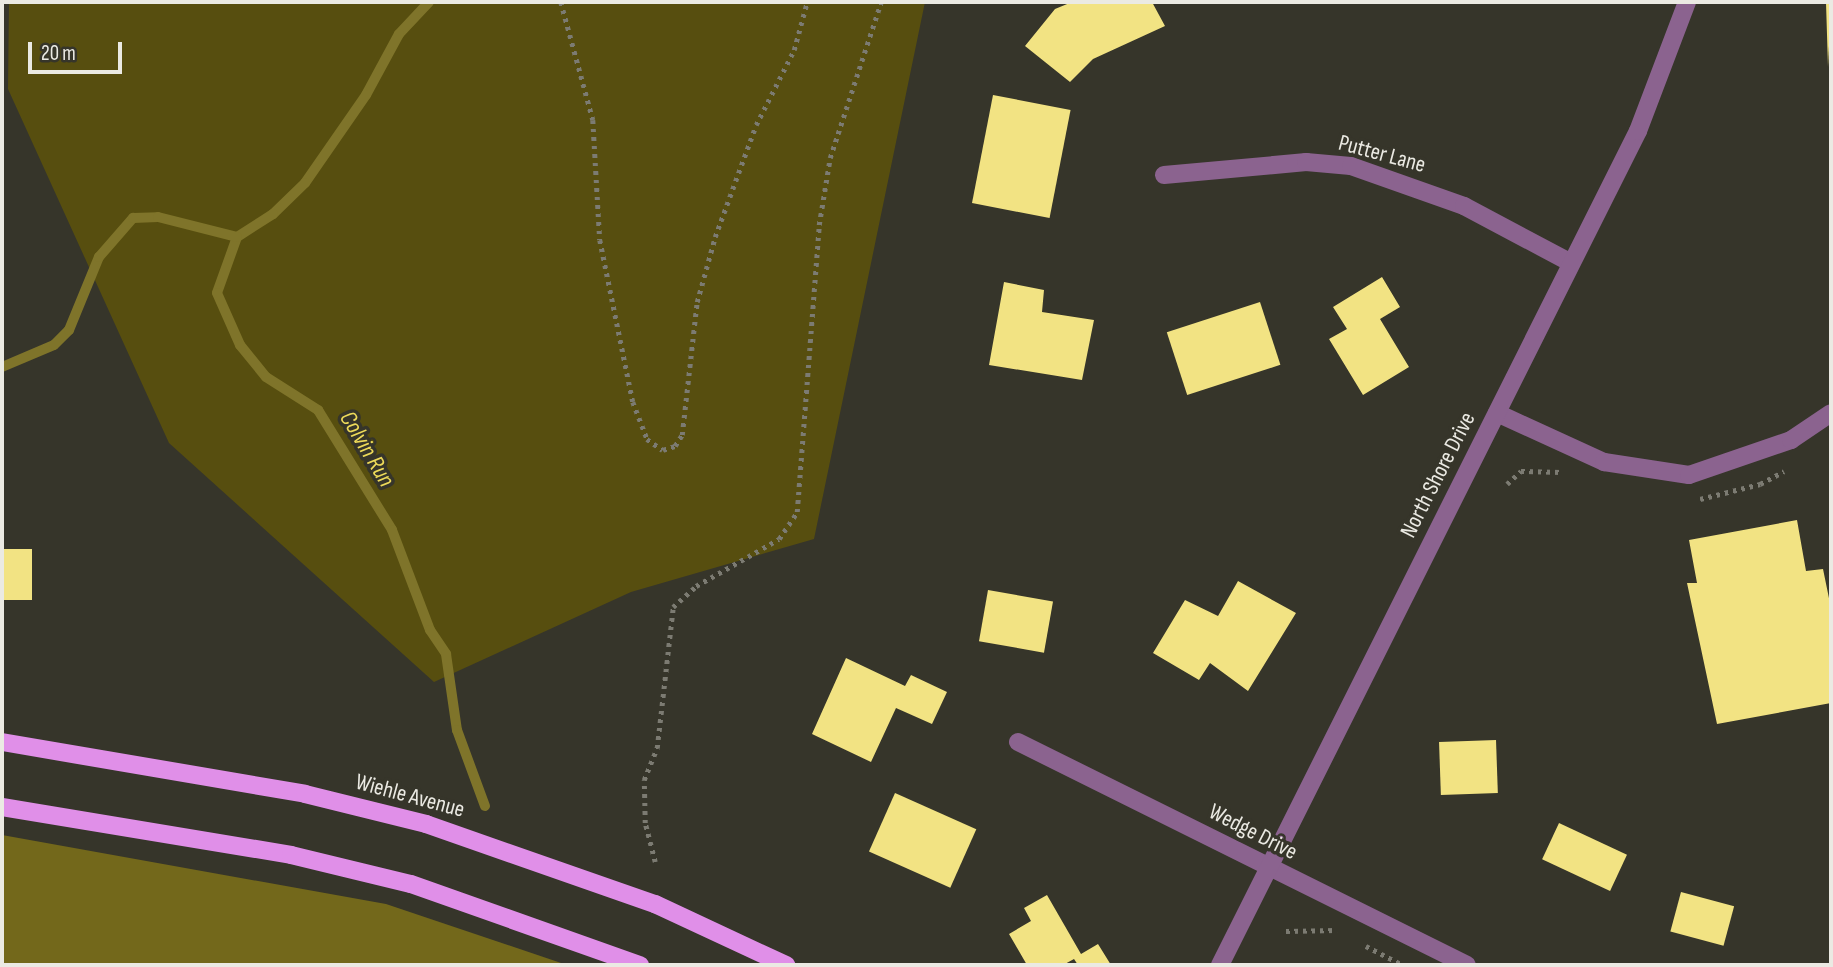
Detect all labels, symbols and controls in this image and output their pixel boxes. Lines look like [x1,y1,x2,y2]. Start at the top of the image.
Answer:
scale bar [32,28,126,72]
text: 20 m [41,41,76,66]
street label: Putter Lane [1335,129,1429,179]
water label: Colvin Run [333,406,401,492]
street label: North Shore Drive [1395,408,1481,542]
street label: Wiehle Avenue [352,768,468,824]
street label: Wedge Drive [1204,798,1302,866]

